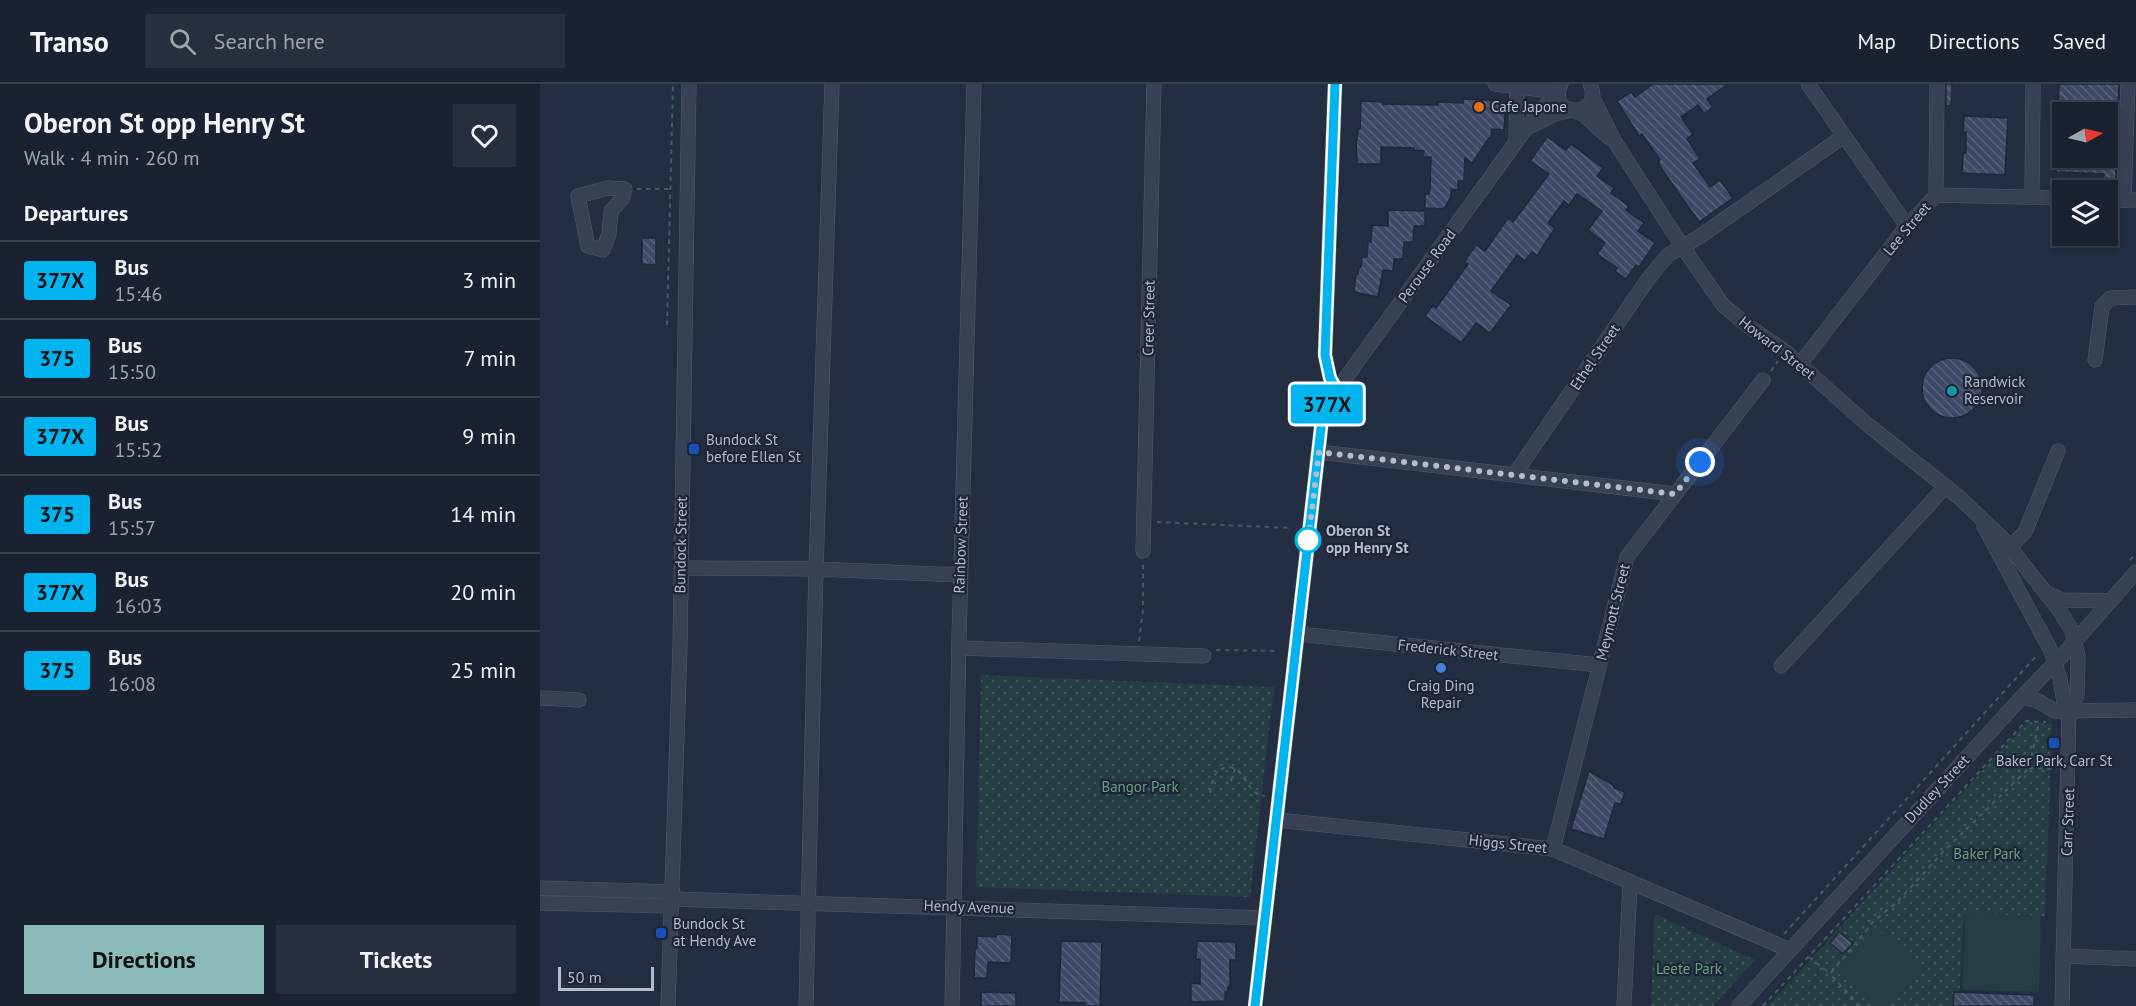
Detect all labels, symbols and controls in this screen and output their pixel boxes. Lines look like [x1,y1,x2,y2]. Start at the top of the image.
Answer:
search box [145,14,565,68]
text: Transo [30,23,109,60]
icon: search [166,25,199,58]
text: Search here [214,27,325,55]
text: Map [1857,28,1896,55]
text: Directions [1929,28,2020,55]
text: Saved [2053,28,2106,55]
place label: Cafe Japone [1491,97,1567,116]
marker: Cafe Japone [1472,100,1486,114]
north arrow [2052,102,2118,168]
map controls [2052,102,2118,246]
text: Oberon St opp Henry St [24,104,305,141]
button: heart [453,104,516,167]
text: Walk · 4 min · 260 m [24,145,200,171]
button: layers [2052,180,2118,246]
street label: Lee Street [1879,198,1935,259]
text: Departures [24,199,128,227]
street label: Perouse Road [1394,225,1460,306]
text: Bus [114,253,149,281]
text: 3 min [462,266,516,294]
text: 377X [36,267,84,294]
street label: Creer Street [1138,280,1159,356]
text: 15:46 [114,281,162,307]
street label: Howard Street [1735,312,1819,383]
street label: Ethel Street [1566,320,1624,393]
text: Bus [108,331,142,359]
text: 7 min [464,344,516,372]
text: 375 [39,345,75,372]
text: 15:50 [108,359,156,385]
place label: Randwick Reservoir [1964,372,2026,408]
line badge: 377X [1285,384,1369,424]
marker: Randwick Reservoir [1945,384,1959,398]
text: 377X [1303,391,1351,418]
text: Bus [114,409,149,437]
text: 9 min [462,422,516,450]
text: 377X [36,423,84,450]
place label: Bundock St before Ellen St [706,430,801,466]
text: 15:52 [114,437,162,463]
marker: Bundock St before Ellen St [687,442,701,456]
your location [1685,447,1715,477]
text: Bus [108,487,142,515]
street label: Bundock Street [670,496,691,594]
street label: Rainbow Street [949,496,972,594]
text: 14 min [450,500,516,528]
text: 375 [39,501,75,528]
text: 15:57 [108,515,156,541]
place label: Oberon St opp Henry St [1326,521,1409,557]
marker: Oberon St opp Henry St [1295,527,1321,553]
street label: Meymott Street [1591,562,1634,662]
text: Bus [114,565,149,593]
text: 20 min [450,578,516,606]
text: 377X [36,579,84,606]
text: 16:03 [114,593,162,619]
street label: Frederick Street [1397,635,1499,664]
text: Bus [108,643,142,671]
text: 25 min [450,656,516,684]
text: 375 [39,657,75,684]
marker: Craig Ding Repair [1434,661,1448,675]
text: 16:08 [108,671,156,697]
place label: Craig Ding Repair [1407,676,1475,712]
marker: Baker Park, Carr St [2047,736,2061,750]
street label: Dudley Street [1900,751,1973,827]
place label: Baker Park, Carr St [1996,751,2112,770]
park label: Bangor Park [1101,777,1179,796]
street label: Carr Street [2057,788,2078,856]
street label: Higgs Street [1468,830,1548,857]
park label: Baker Park [1953,844,2022,863]
street label: Hendy Avenue [923,895,1015,918]
place label: Bundock St at Hendy Ave [673,914,756,950]
button: Directions [24,925,264,994]
button: Tickets [276,925,516,994]
marker: Bundock St at Hendy Ave [654,926,668,940]
park label: Leete Park [1656,959,1723,978]
scale bar [558,964,654,992]
text: 50 m [567,967,602,987]

